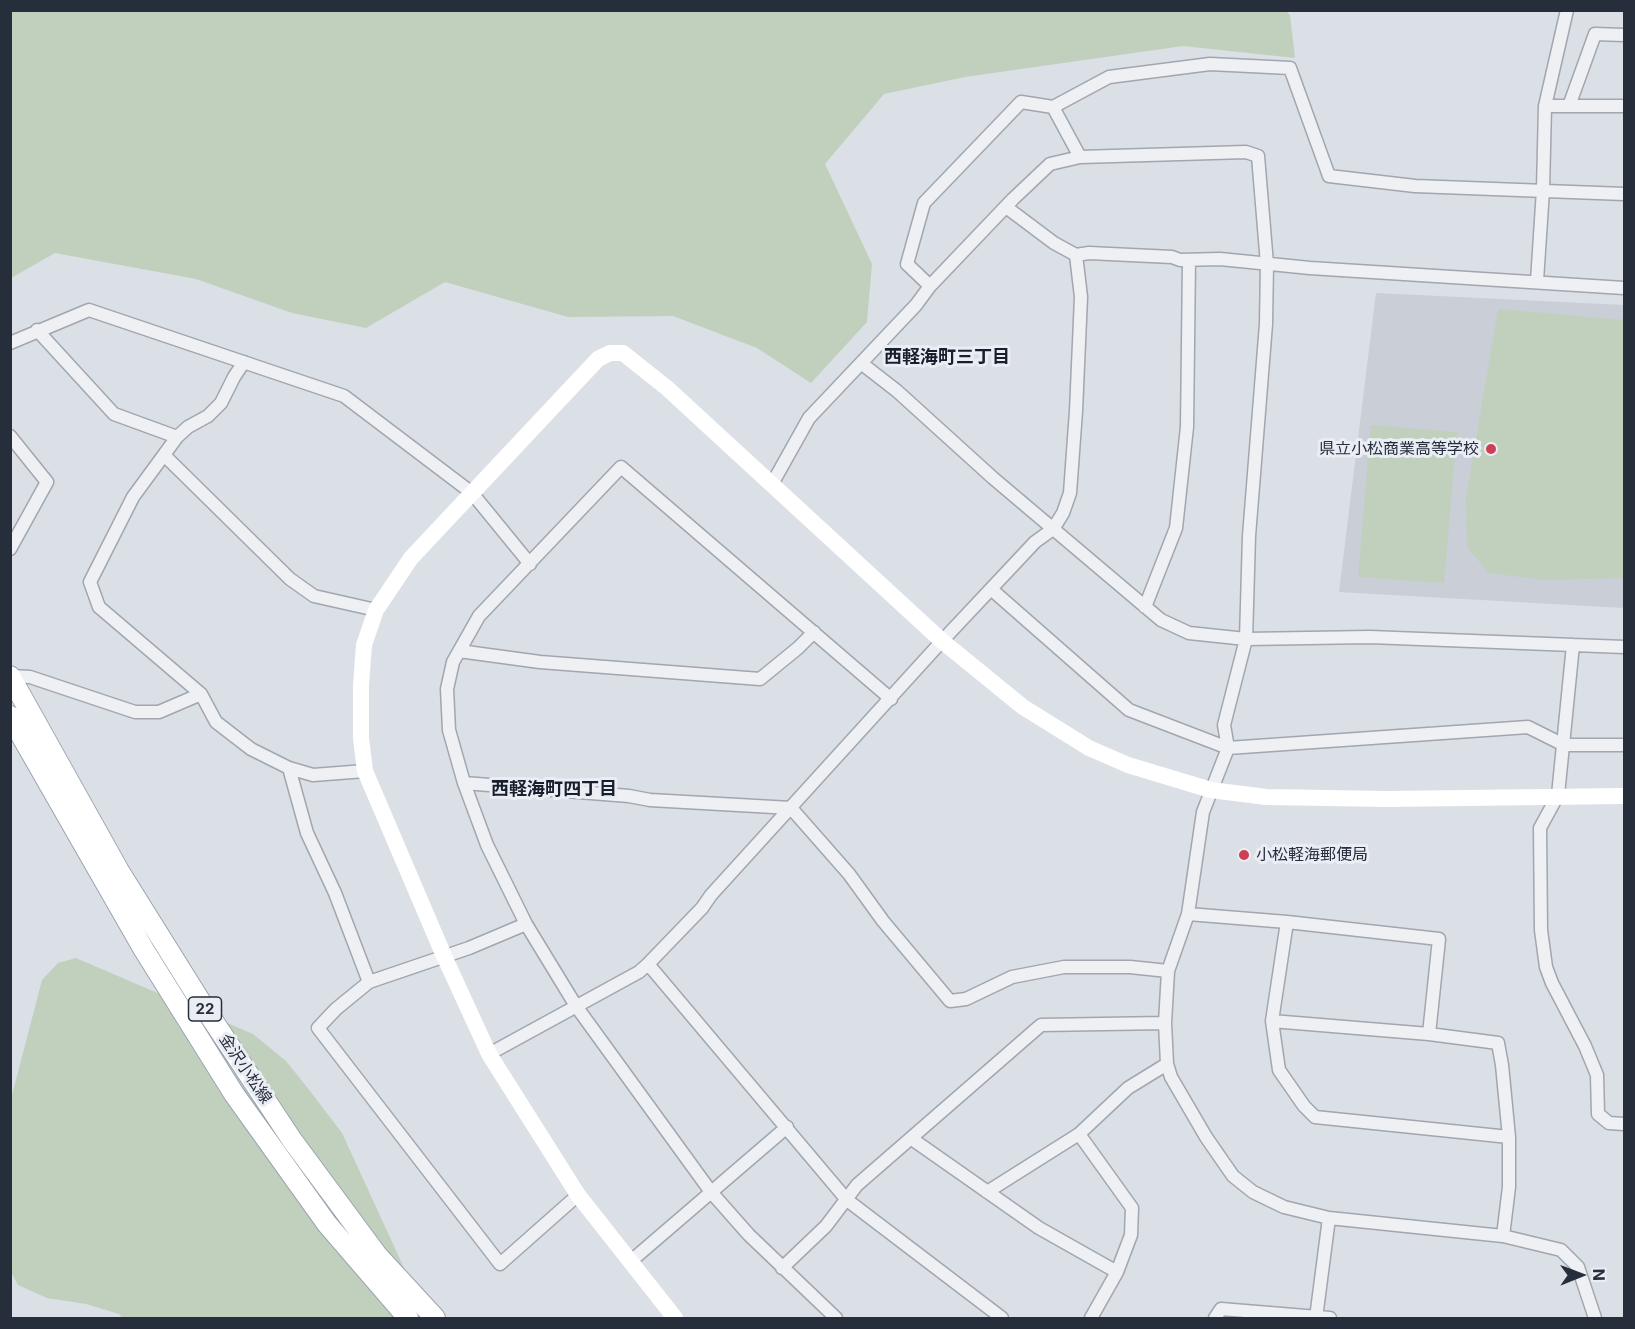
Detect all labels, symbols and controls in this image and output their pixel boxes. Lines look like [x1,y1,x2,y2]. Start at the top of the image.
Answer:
district label: 西軽海町三丁目 [884,347,1010,369]
place label: 県立小松商業高等学校 [1319,439,1479,459]
marker: 県立小松商業高等学校 [1484,442,1498,456]
district label: 西軽海町四丁目 [491,779,617,801]
place label: 小松軽海郵便局 [1256,845,1368,865]
marker: 小松軽海郵便局 [1237,848,1251,862]
road number: 22 [188,997,222,1021]
street label: 金沢小松線 [215,1030,275,1108]
north arrow [1551,1245,1611,1305]
text: N [1589,1268,1609,1281]

